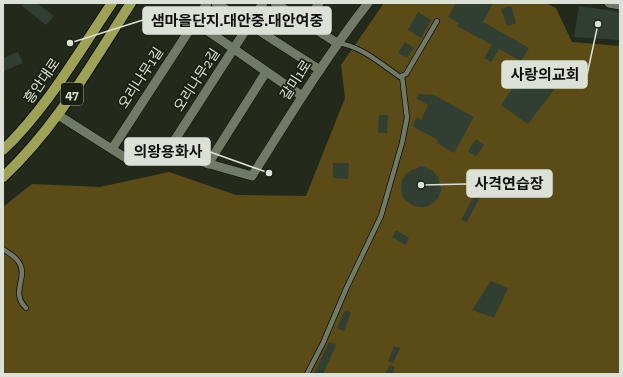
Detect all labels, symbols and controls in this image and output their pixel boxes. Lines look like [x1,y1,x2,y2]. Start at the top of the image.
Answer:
callout: 샘마을단지.대안중.대안여중 [143,7,331,34]
text: 샘마을단지.대안중.대안여중 [151,12,323,30]
street label: 오리나무1길 [115,44,167,112]
street label: 오리나무2길 [170,45,224,115]
street label: 흥안대로 [20,55,64,107]
street label: 갈미1로 [277,57,315,103]
callout: 사랑의교회 [502,61,587,88]
text: 사랑의교회 [510,66,580,84]
road number: 47 [61,83,83,105]
callout: 의왕용화사 [125,138,210,165]
text: 의왕용화사 [133,143,203,161]
callout: 사격연습장 [467,170,552,197]
text: 사격연습장 [474,175,544,193]

